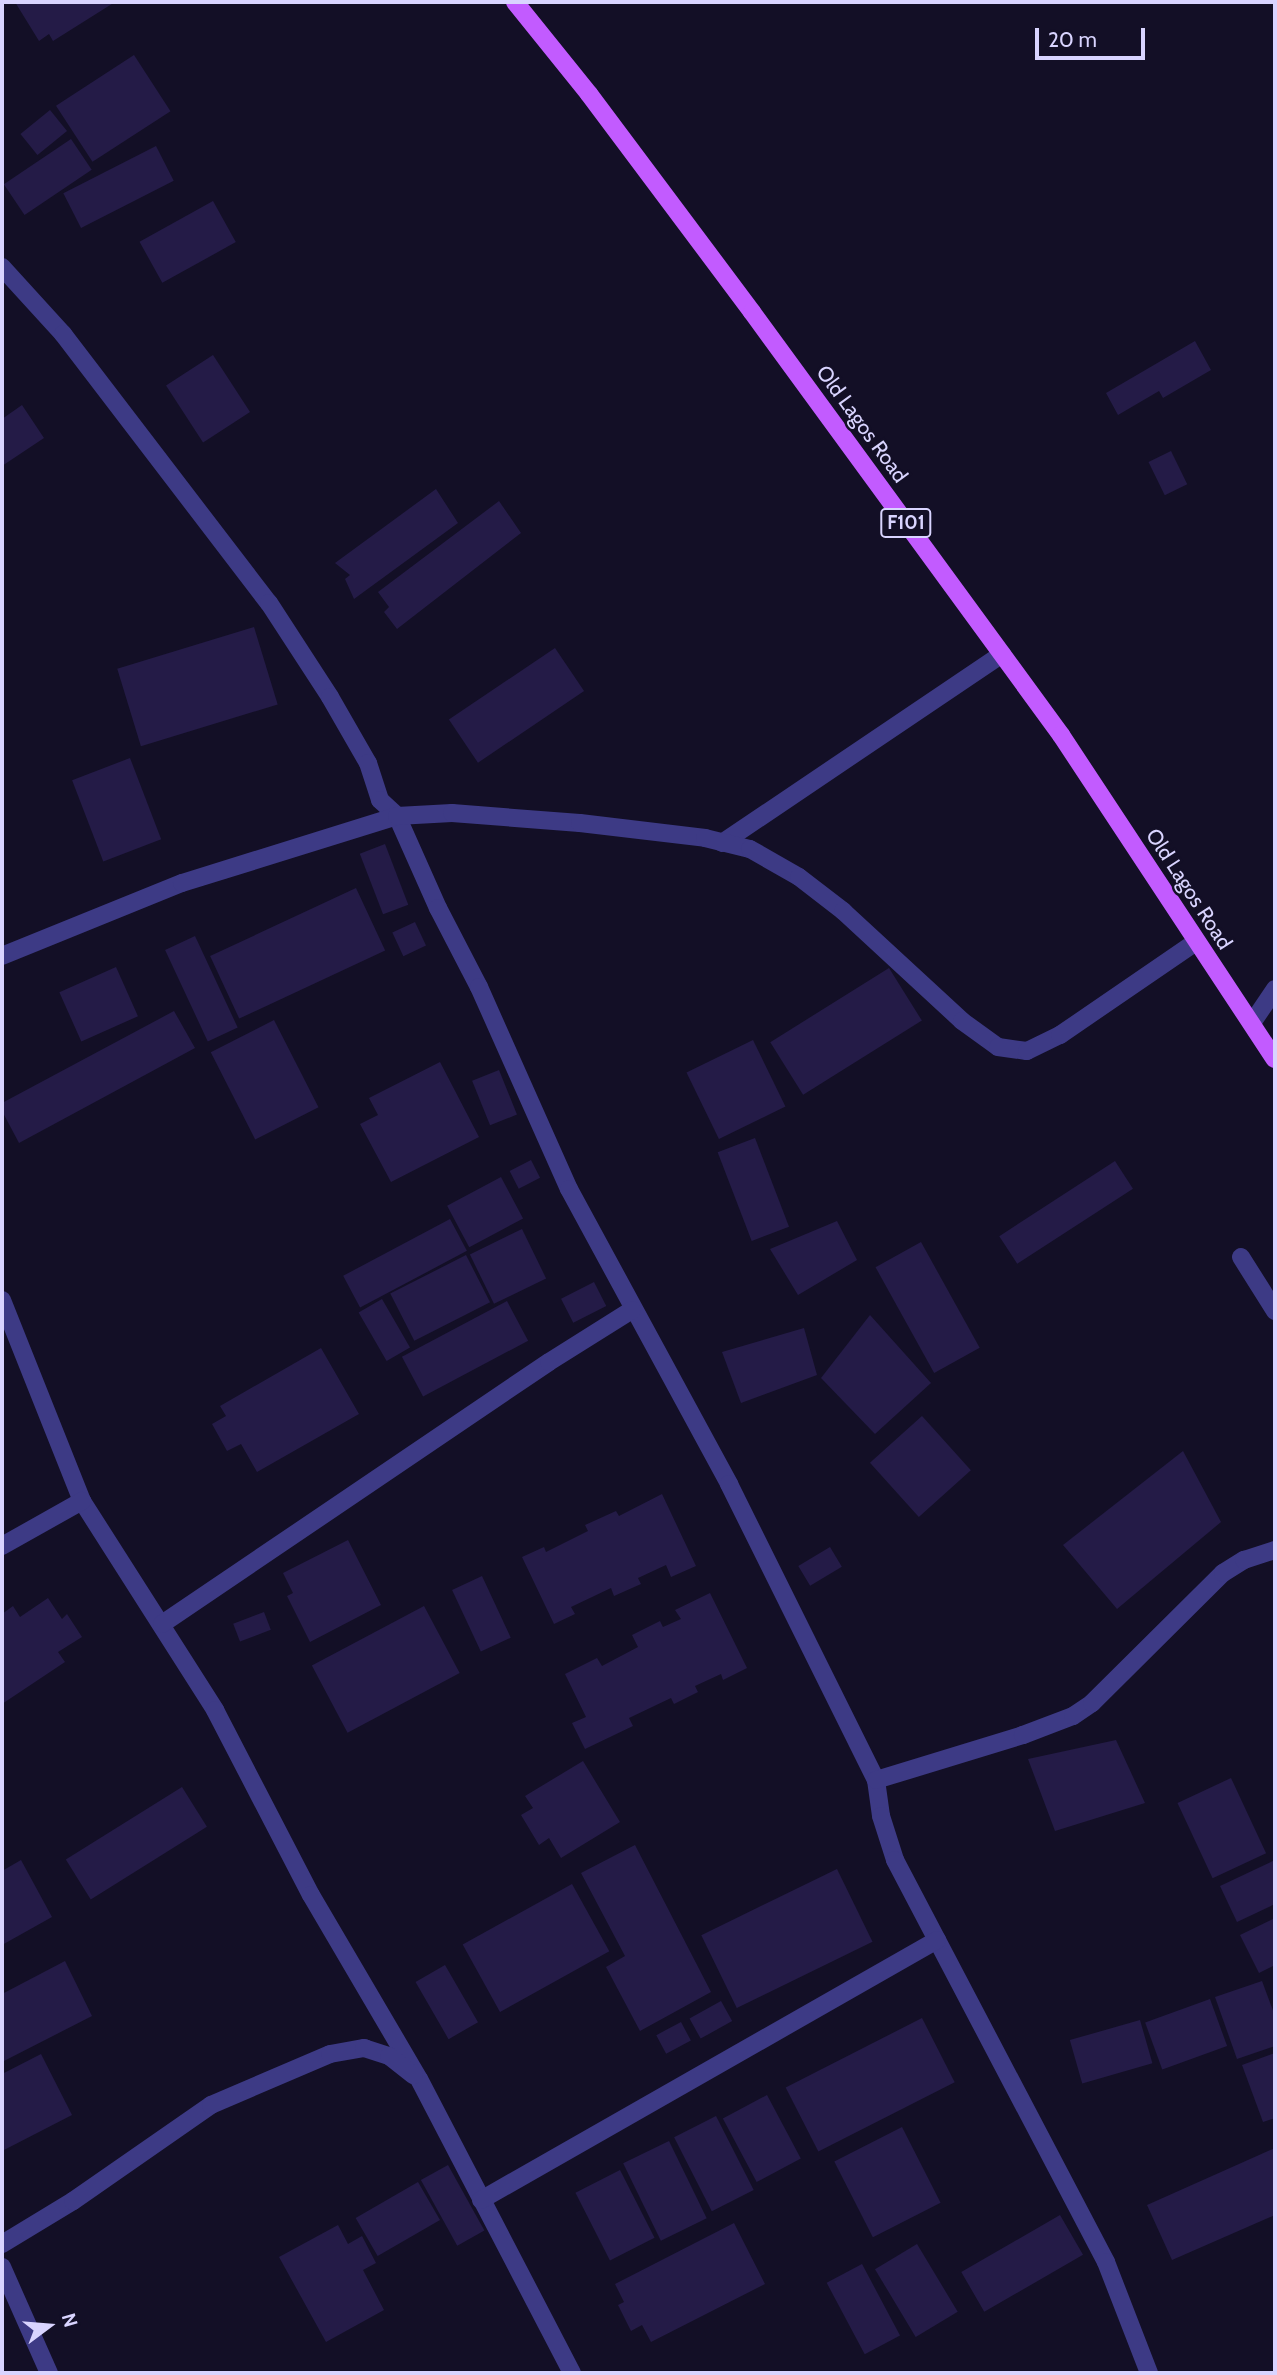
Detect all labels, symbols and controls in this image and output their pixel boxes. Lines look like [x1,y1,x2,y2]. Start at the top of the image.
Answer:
scale bar [1039,14,1149,58]
text: 20 m [1048,27,1097,52]
street label: Old Lagos Road [811,360,913,488]
road number: F101 [880,508,932,538]
street label: Old Lagos Road [1141,824,1237,954]
north arrow [14,2291,84,2361]
text: N [57,2310,83,2330]

